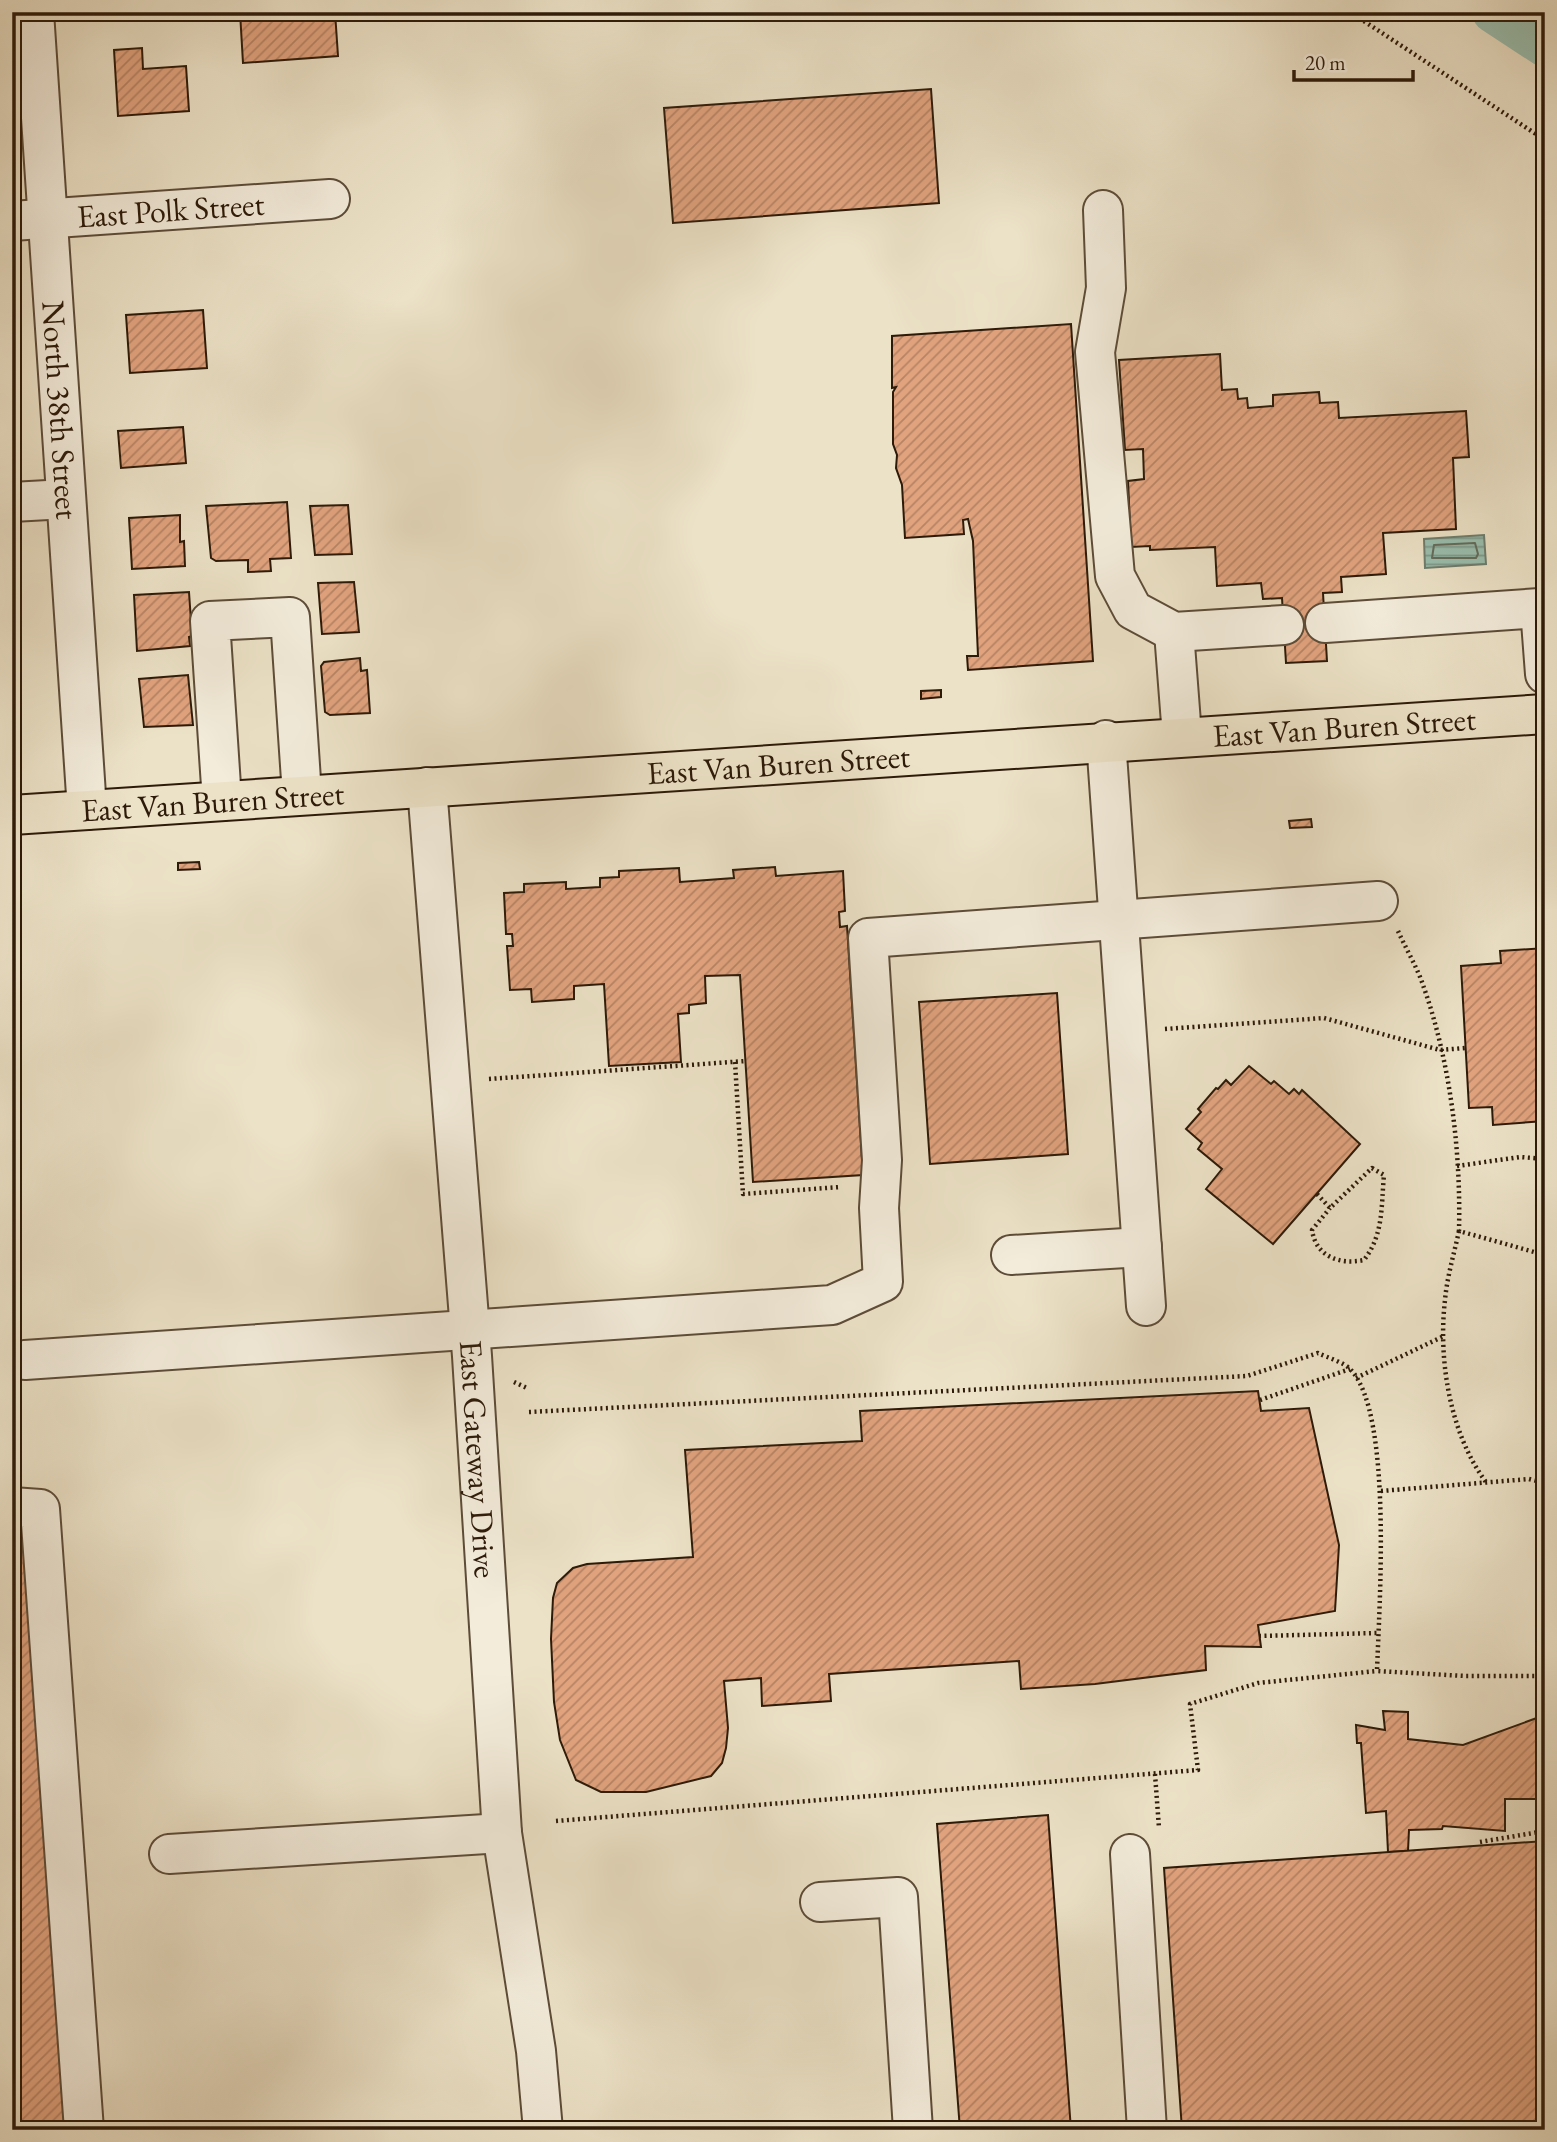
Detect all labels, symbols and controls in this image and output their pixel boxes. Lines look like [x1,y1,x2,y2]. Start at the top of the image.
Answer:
scale bar [1294,38,1414,82]
text: 20 m [1305,49,1346,76]
street label: East Polk Street [76,183,266,237]
street label: North 38th Street [32,300,89,521]
street label: East Van Buren Street [1211,698,1477,757]
street label: East Van Buren Street [645,735,911,794]
street label: East Van Buren Street [80,772,346,831]
street label: East Gateway Drive [450,1339,507,1579]

